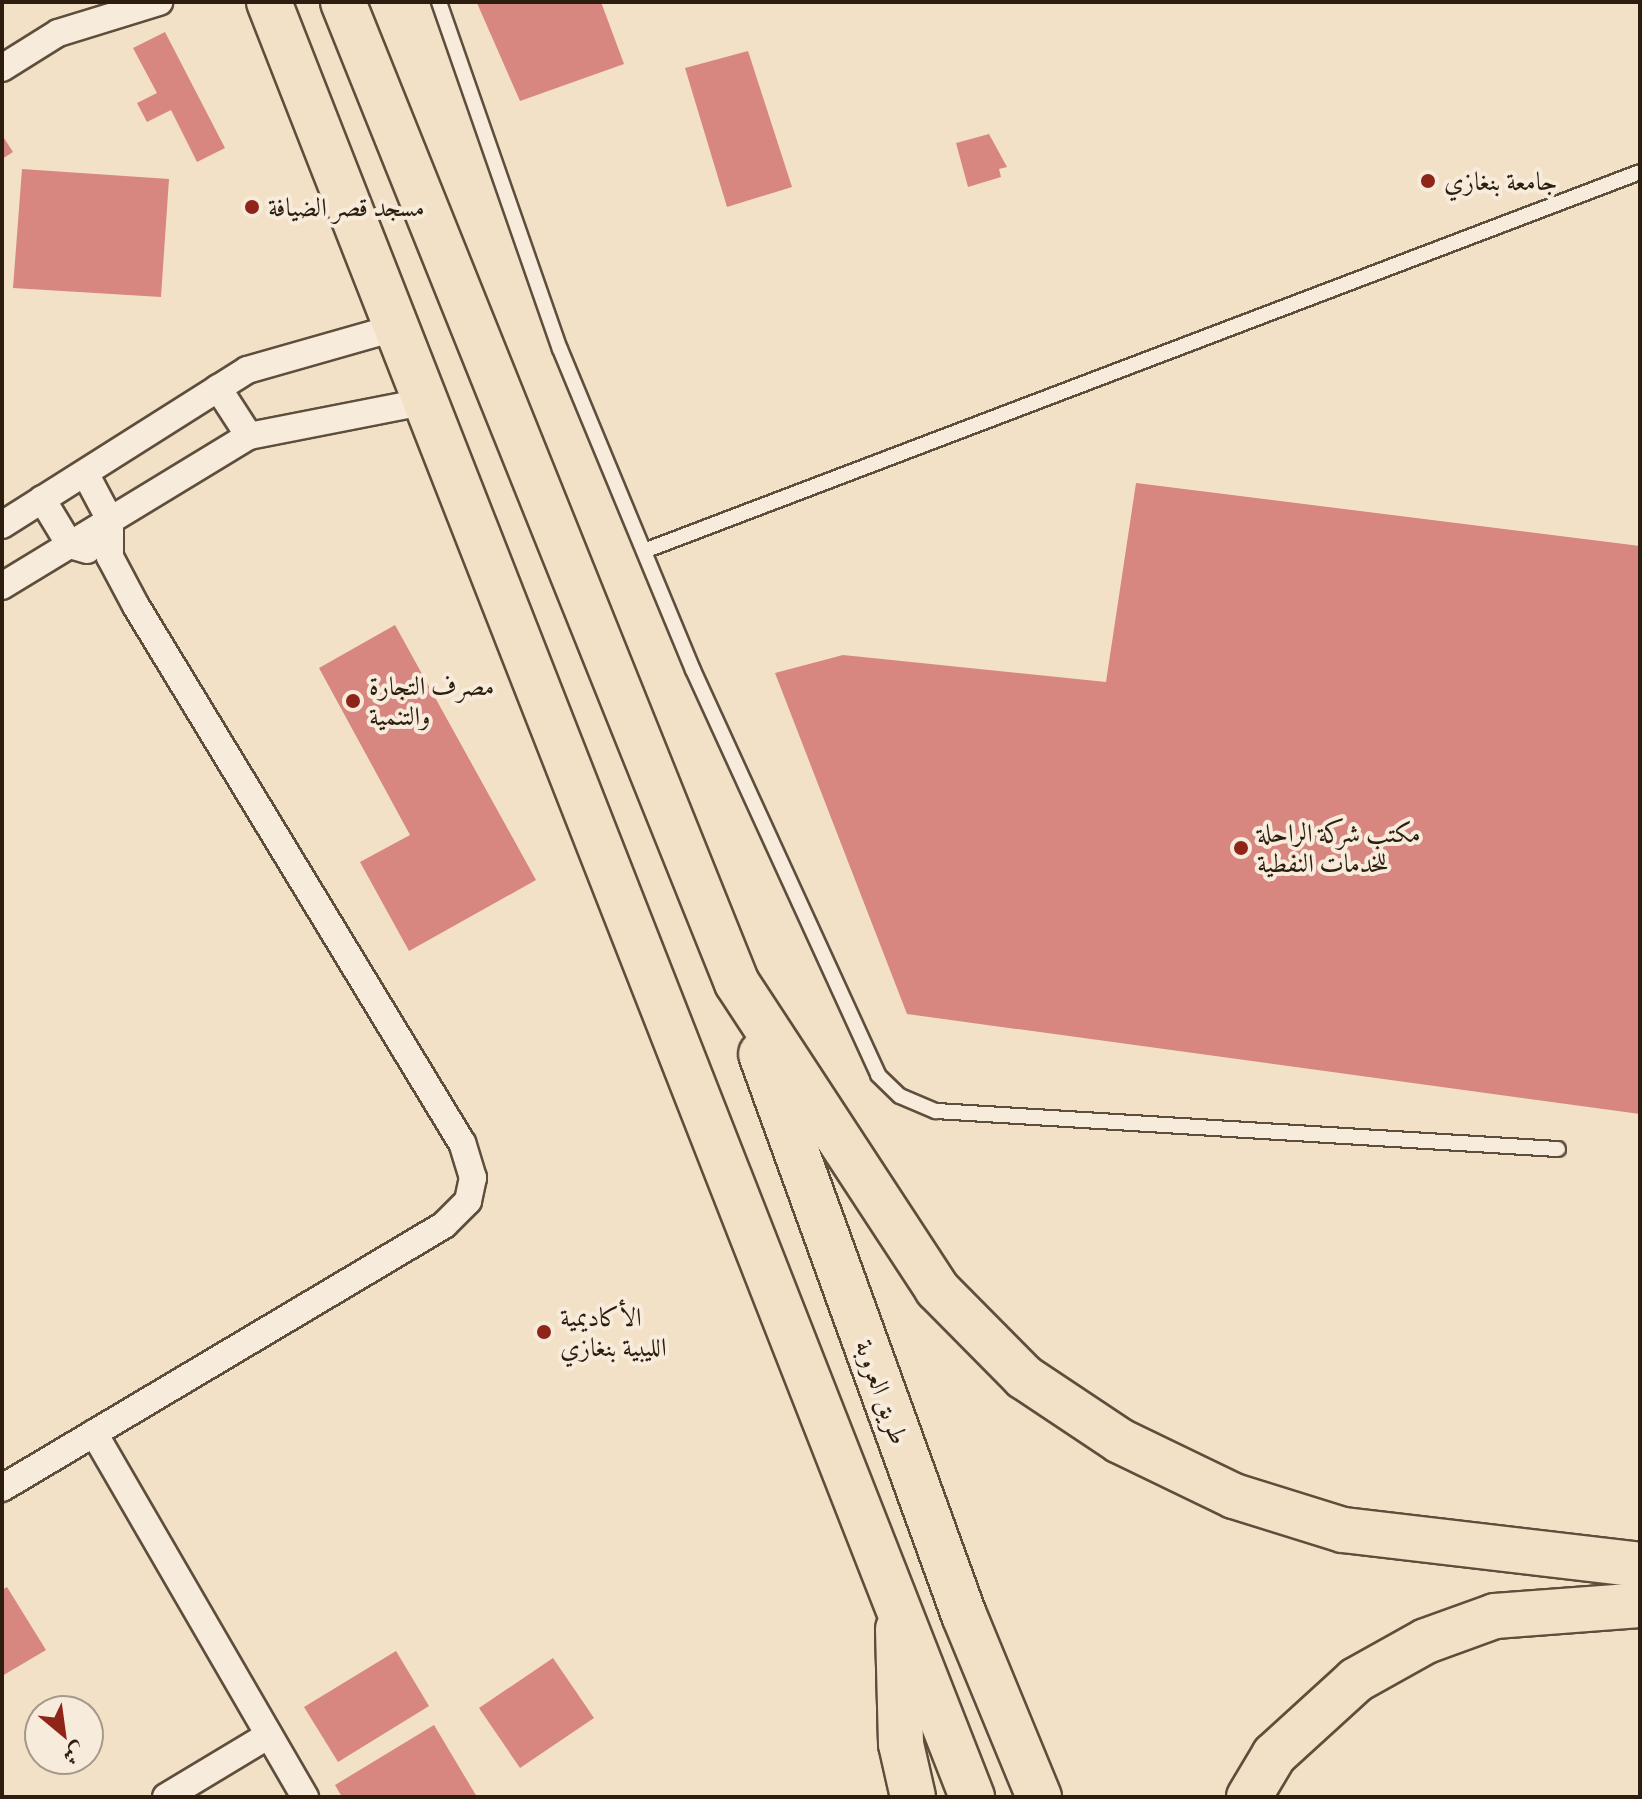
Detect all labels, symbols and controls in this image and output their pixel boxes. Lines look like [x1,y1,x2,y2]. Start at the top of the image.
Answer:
place label: جامعة بنغازي [1444,165,1557,197]
marker: جامعة بنغازي [1419,172,1437,190]
place label: مسجد قصر الضيافة [268,191,425,223]
marker: مسجد قصر الضيافة [243,198,261,216]
place label: مصرف التجارة والتنمية [369,670,494,732]
marker: مصرف التجارة والتنمية [344,692,362,710]
place label: مكتب شركة الراحلة للخدمات النفطية [1257,817,1421,878]
marker: مكتب شركة الراحلة للخدمات النفطية [1232,839,1250,857]
place label: الأكاديمية الليبية بنغازي [560,1301,667,1362]
marker: الأكاديمية الليبية بنغازي [535,1323,553,1341]
street label: طريق العروبة [849,1335,915,1449]
north arrow [24,1695,104,1775]
text: ش [57,1735,92,1774]

